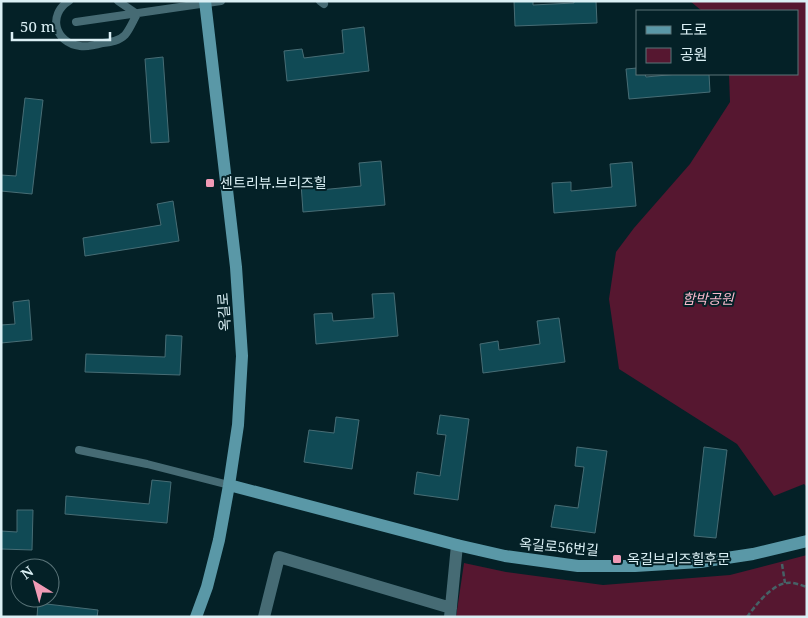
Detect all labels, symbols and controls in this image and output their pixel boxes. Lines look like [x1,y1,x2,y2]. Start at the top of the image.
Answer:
scale bar [12,10,110,42]
legend [636,10,798,75]
text: 50 m [20,16,55,36]
text: 도로 [680,19,708,39]
text: 공원 [680,44,708,64]
place label: 센트리뷰.브리즈힐 [220,173,327,192]
marker: 센트리뷰.브리즈힐 [204,177,216,189]
park label: 함박공원 [682,289,735,308]
street label: 옥길로 [213,292,234,332]
street label: 옥길로56번길 [518,534,600,559]
place label: 옥길브리즈힐후문 [627,549,730,568]
marker: 옥길브리즈힐후문 [611,553,623,565]
north arrow [10,558,60,608]
text: N [17,561,37,583]

